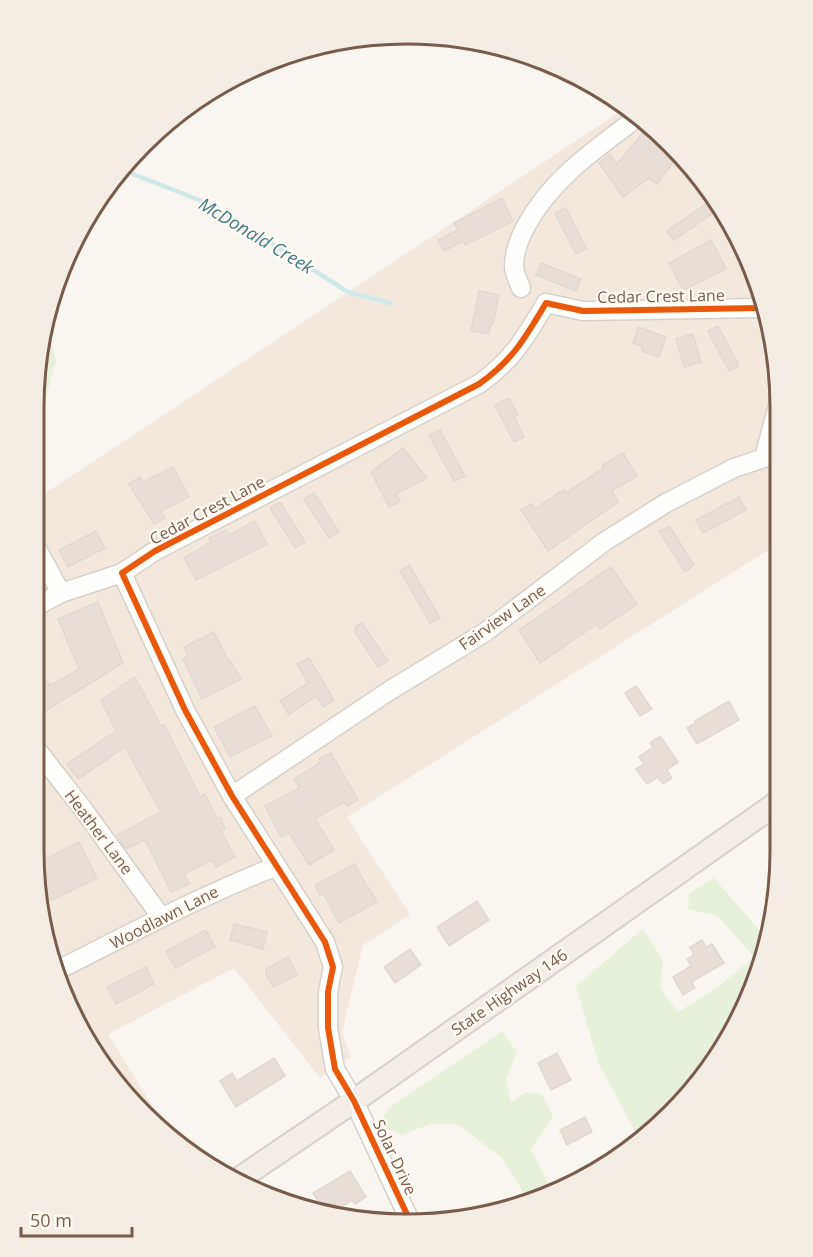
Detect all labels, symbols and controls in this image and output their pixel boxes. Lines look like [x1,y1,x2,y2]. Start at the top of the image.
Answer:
water label: McDonald Creek [195,191,319,280]
street label: Cedar Crest Lane [597,284,725,308]
street label: Cedar Crest Lane [146,470,268,550]
street label: Fairview Lane [454,579,550,655]
street label: Heather Lane [60,785,138,879]
street label: Woodlawn Lane [106,880,222,954]
street label: State Highway 146 [446,944,572,1040]
street label: Solar Drive [368,1116,422,1198]
scale bar [21,1200,132,1238]
text: 50 m [30,1208,72,1232]

